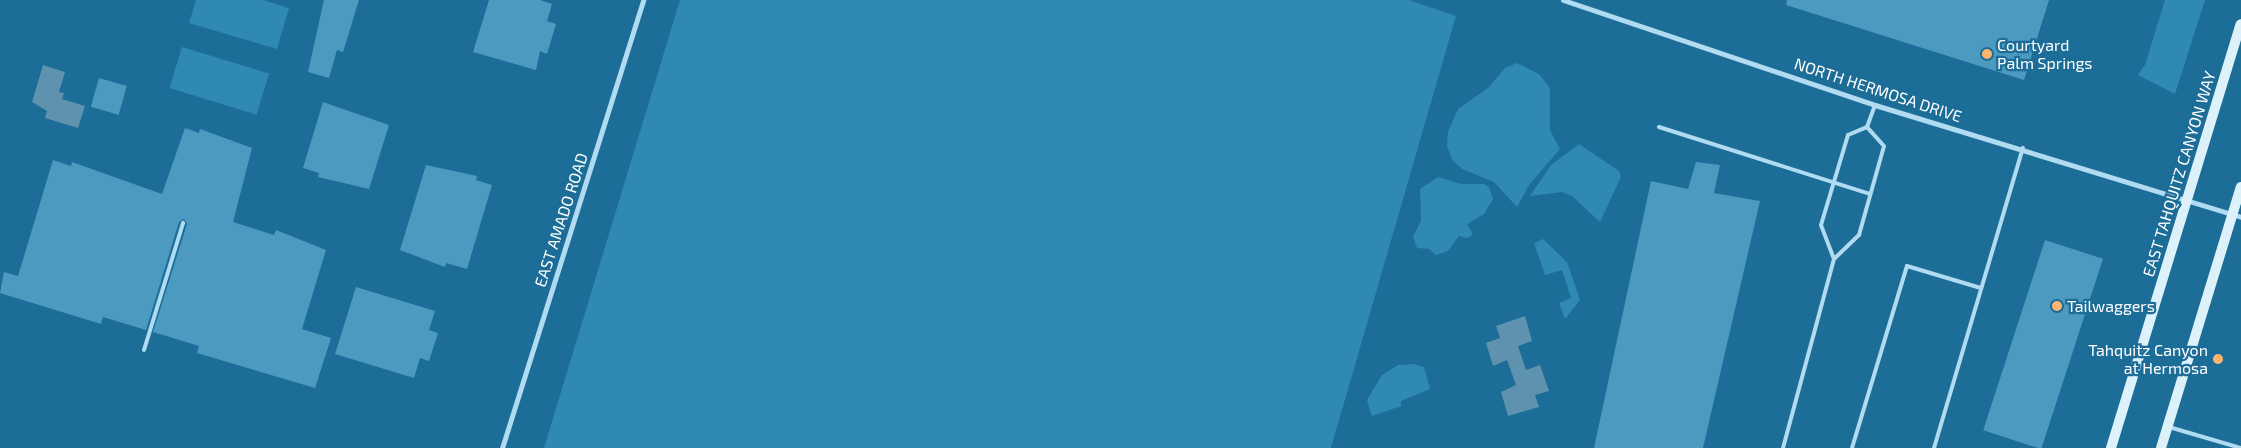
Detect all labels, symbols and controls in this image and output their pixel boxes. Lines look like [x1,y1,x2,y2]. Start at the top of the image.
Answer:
place label: Courtyard Palm Springs [1997,35,2092,73]
marker: Courtyard Palm Springs [1981,48,1993,60]
street label: NORTH HERMOSA DRIVE [1792,54,1964,126]
street label: EAST TAHQUITZ CANYON WAY [2138,68,2220,280]
street label: EAST AMADO ROAD [530,150,592,290]
place label: Tailwaggers [2067,296,2155,316]
marker: Tailwaggers [2051,300,2063,312]
place label: Tahquitz Canyon at Hermosa [2088,340,2208,378]
marker: Tahquitz Canyon at Hermosa [2212,353,2224,365]

